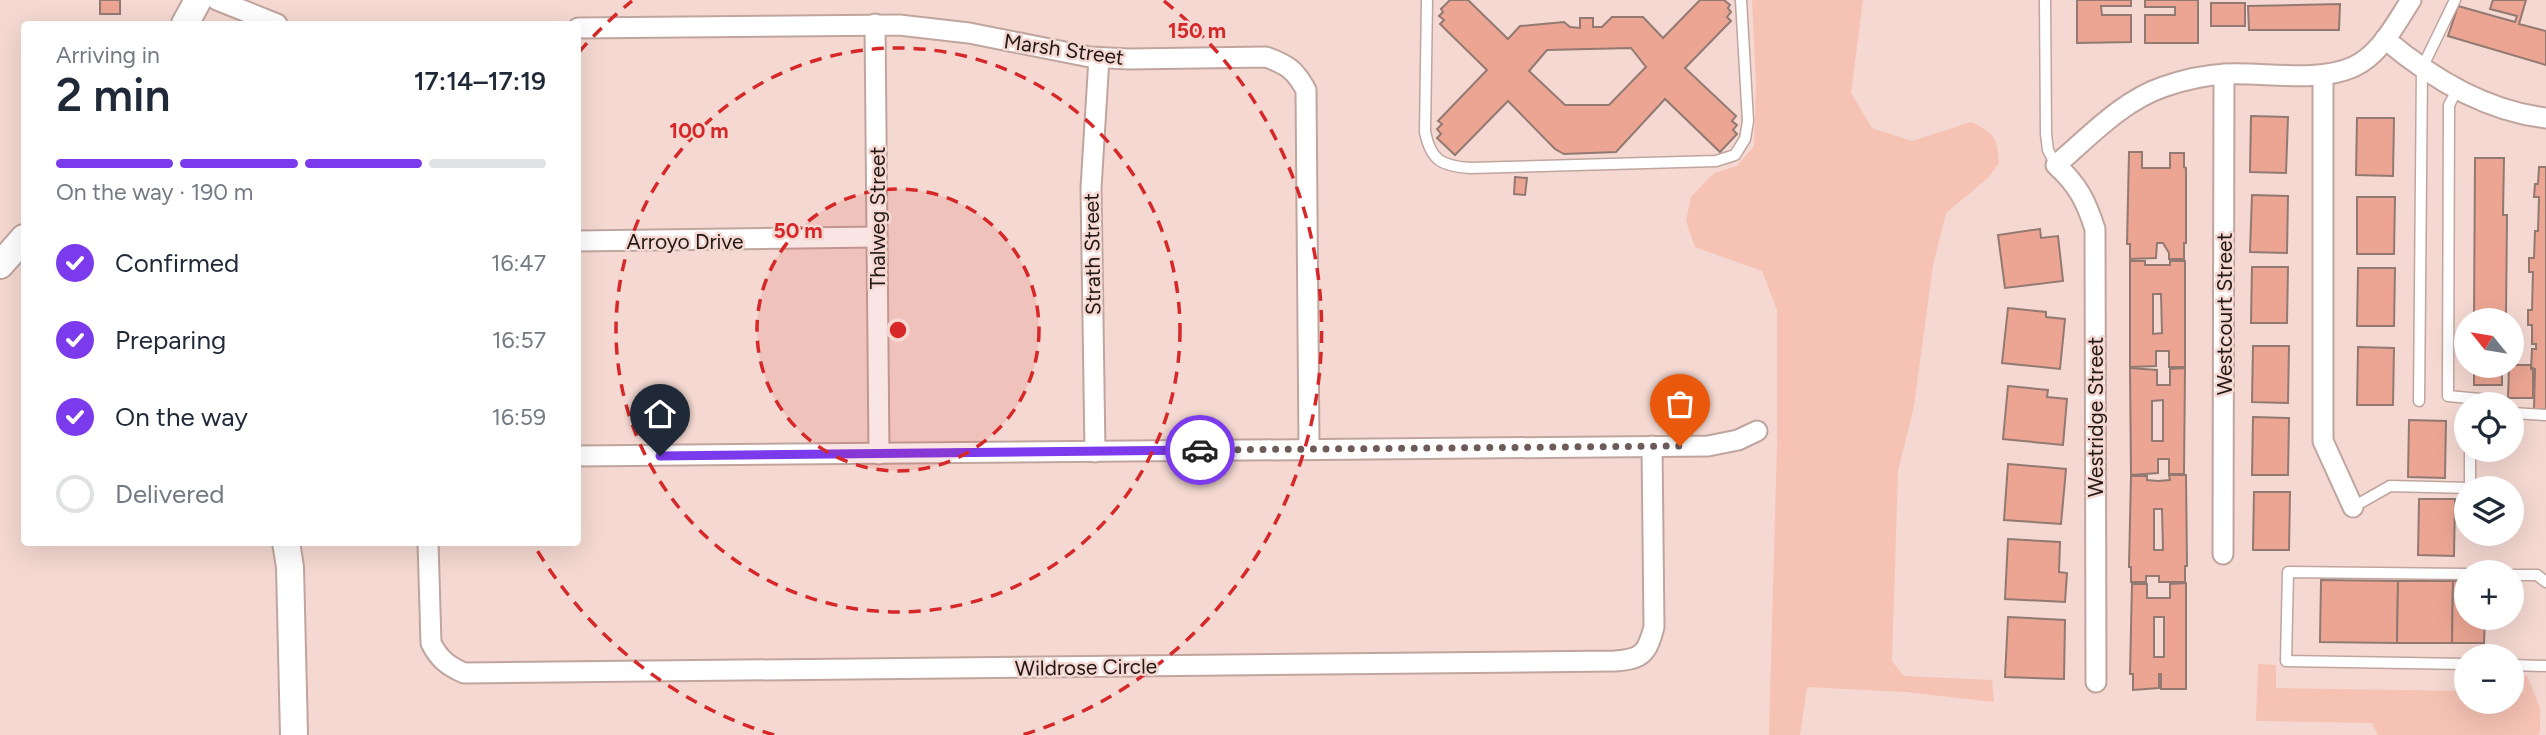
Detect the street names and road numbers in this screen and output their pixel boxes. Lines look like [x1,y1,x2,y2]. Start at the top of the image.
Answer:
street label: Marsh Street [1002,28,1126,70]
street label: Thalweg Street [865,147,890,289]
street label: Strath Street [1078,193,1106,315]
street label: Arroyo Drive [626,229,744,254]
street label: Westcourt Street [2212,233,2237,395]
street label: Westridge Street [2083,337,2108,497]
street label: Wildrose Circle [1015,653,1157,681]

